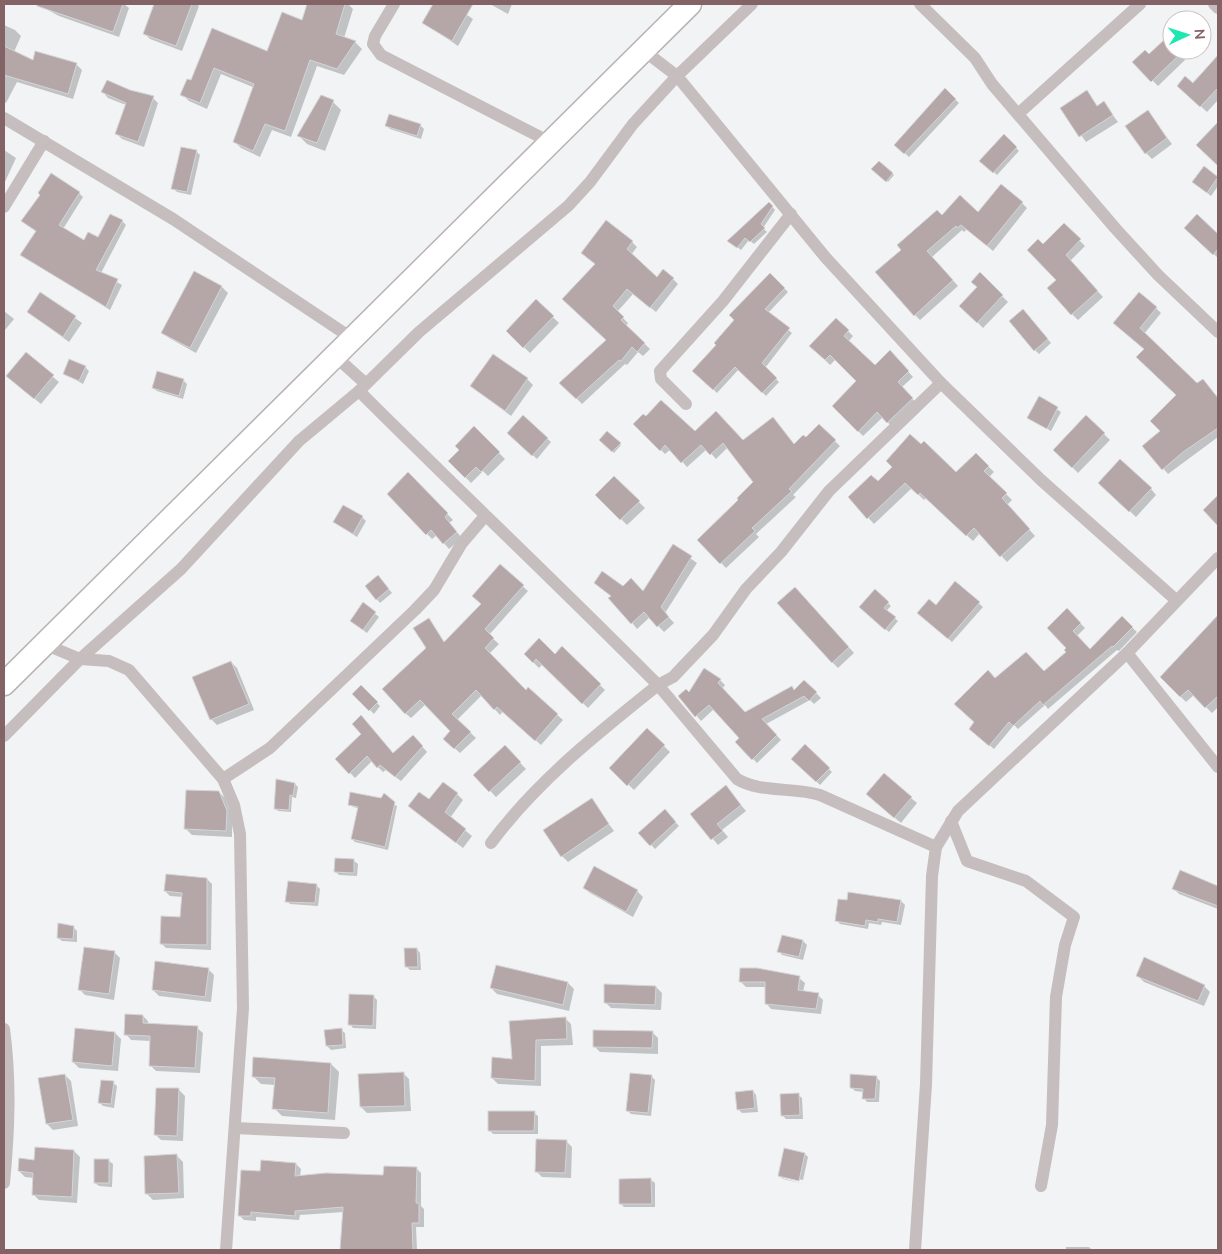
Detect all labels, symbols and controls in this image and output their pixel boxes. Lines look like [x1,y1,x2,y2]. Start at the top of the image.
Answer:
north arrow [1162,10,1212,60]
text: N [1191,28,1209,40]

